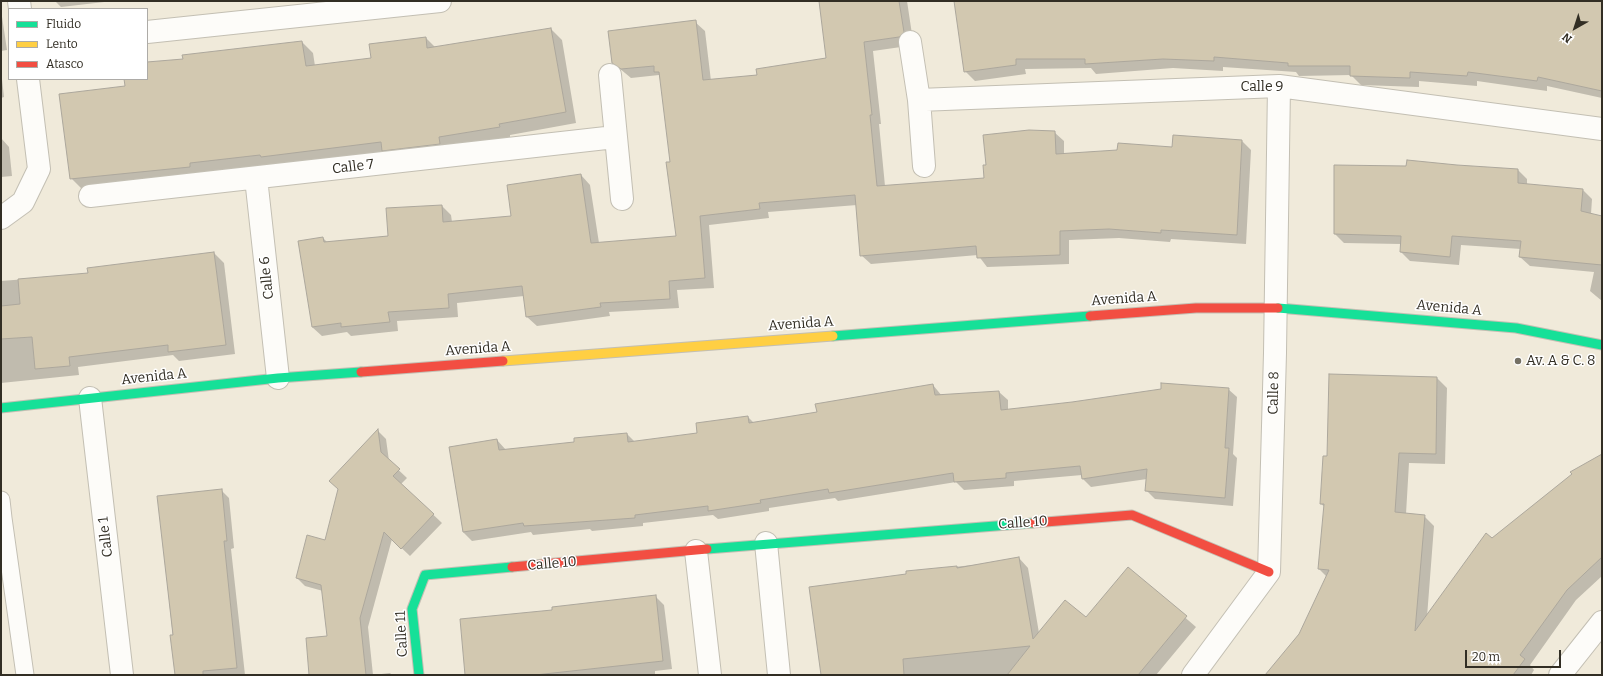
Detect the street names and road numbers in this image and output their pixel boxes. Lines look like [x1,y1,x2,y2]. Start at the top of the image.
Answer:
street label: Calle 9 [1240,79,1284,95]
street label: Calle 7 [331,156,375,178]
street label: Calle 6 [256,256,278,300]
street label: Avenida A [1091,288,1157,310]
street label: Avenida A [1416,297,1482,319]
street label: Avenida A [768,313,834,335]
street label: Avenida A [445,338,511,360]
street label: Avenida A [121,365,187,389]
street label: Calle 8 [1265,371,1283,415]
street label: Calle 10 [998,513,1048,533]
street label: Calle 1 [95,516,117,558]
street label: Calle 10 [527,553,577,575]
street label: Calle 11 [392,610,412,658]

